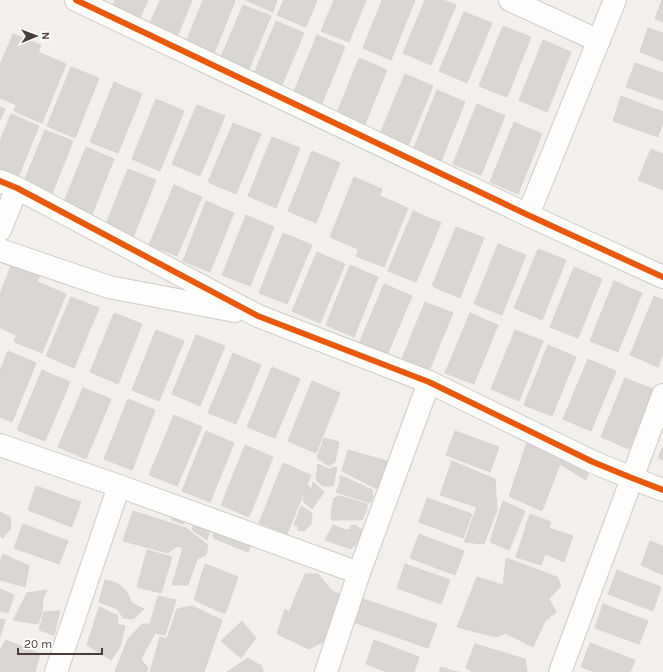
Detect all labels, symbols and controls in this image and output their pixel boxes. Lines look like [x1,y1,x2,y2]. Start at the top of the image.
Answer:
north arrow [16,16,56,56]
text: N [39,32,52,40]
scale bar [18,630,102,656]
text: 20 m [24,637,52,651]

